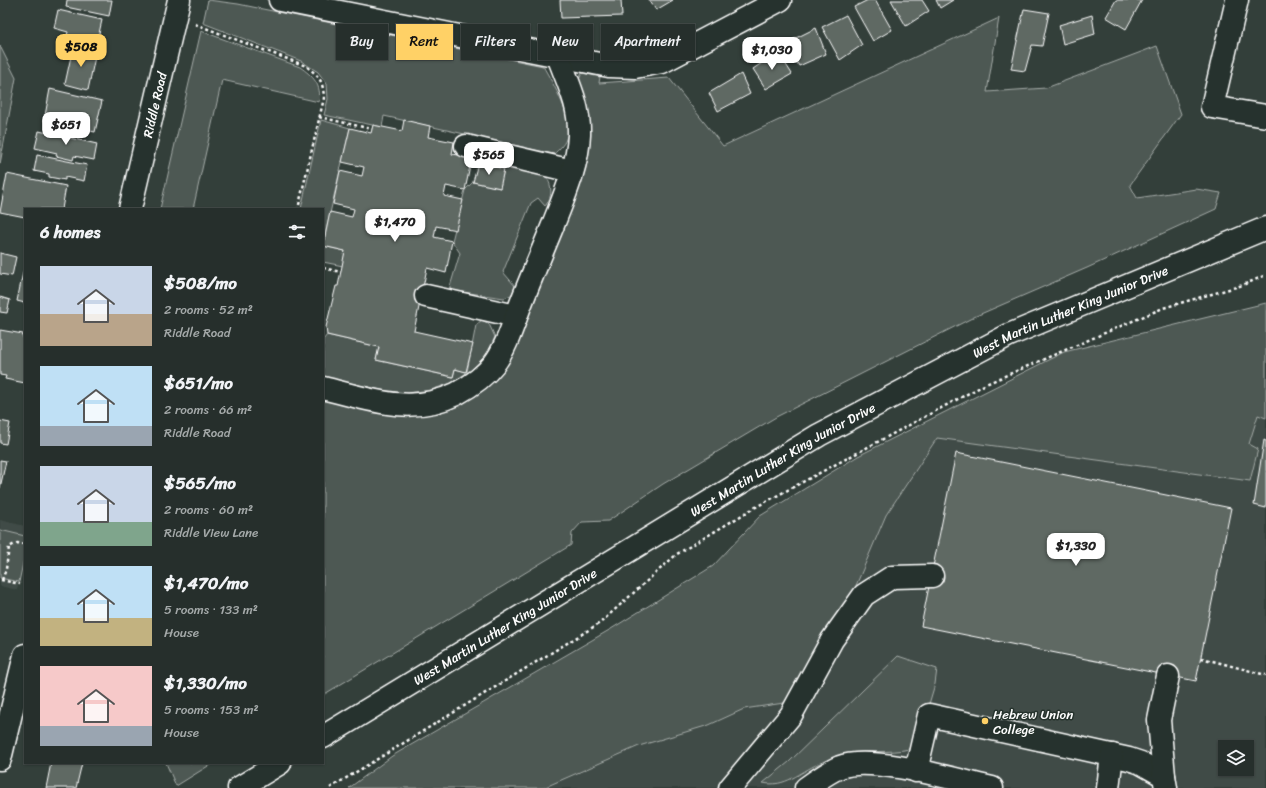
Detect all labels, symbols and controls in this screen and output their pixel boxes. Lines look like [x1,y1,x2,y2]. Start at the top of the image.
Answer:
chip: Buy [336,24,388,60]
chip: Rent [396,24,453,60]
chip: Filters [461,24,530,60]
chip: New [538,24,593,60]
chip: Apartment [601,24,695,60]
pin: $508 [57,34,105,68]
text: $508 [65,35,97,58]
pin: $1,030 [739,37,805,71]
text: $1,030 [751,38,793,61]
street label: Riddle Road [136,69,174,140]
pin: $651 [42,112,90,146]
text: $651 [51,113,81,136]
pin: $565 [465,142,513,176]
text: $565 [473,143,505,166]
pin: $1,470 [362,209,428,243]
text: $1,470 [374,210,416,233]
text: 6 homes [40,217,100,247]
icon: filters [286,221,308,243]
street label: West Martin Luther King Junior Drive [968,259,1172,364]
text: $508/mo [164,268,237,298]
icon: home [72,282,120,330]
text: 2 rooms · 52 m² [164,298,253,321]
text: Riddle Road [164,321,231,344]
text: $651/mo [164,368,233,398]
icon: home [72,382,120,430]
street label: West Martin Luther King Junior Drive [686,396,880,523]
text: 2 rooms · 66 m² [164,398,252,421]
text: Riddle Road [164,421,231,444]
text: $565/mo [164,468,236,498]
icon: home [72,482,120,530]
text: 2 rooms · 60 m² [164,498,253,521]
text: Riddle View Lane [164,521,258,544]
pin: $1,330 [1043,533,1109,567]
text: $1,330 [1056,534,1096,557]
street label: West Martin Luther King Junior Drive [409,562,602,692]
text: $1,470/mo [164,568,249,598]
icon: home [72,582,120,630]
text: 5 rooms · 133 m² [164,598,258,621]
text: House [164,621,199,644]
text: $1,330/mo [164,668,247,698]
icon: home [72,682,120,730]
text: 5 rooms · 153 m² [164,698,259,721]
place label: Hebrew Union College [993,703,1073,741]
marker: Hebrew Union College [980,716,990,726]
text: House [164,721,199,744]
map controls [1218,740,1254,776]
button: layers [1218,740,1254,776]

